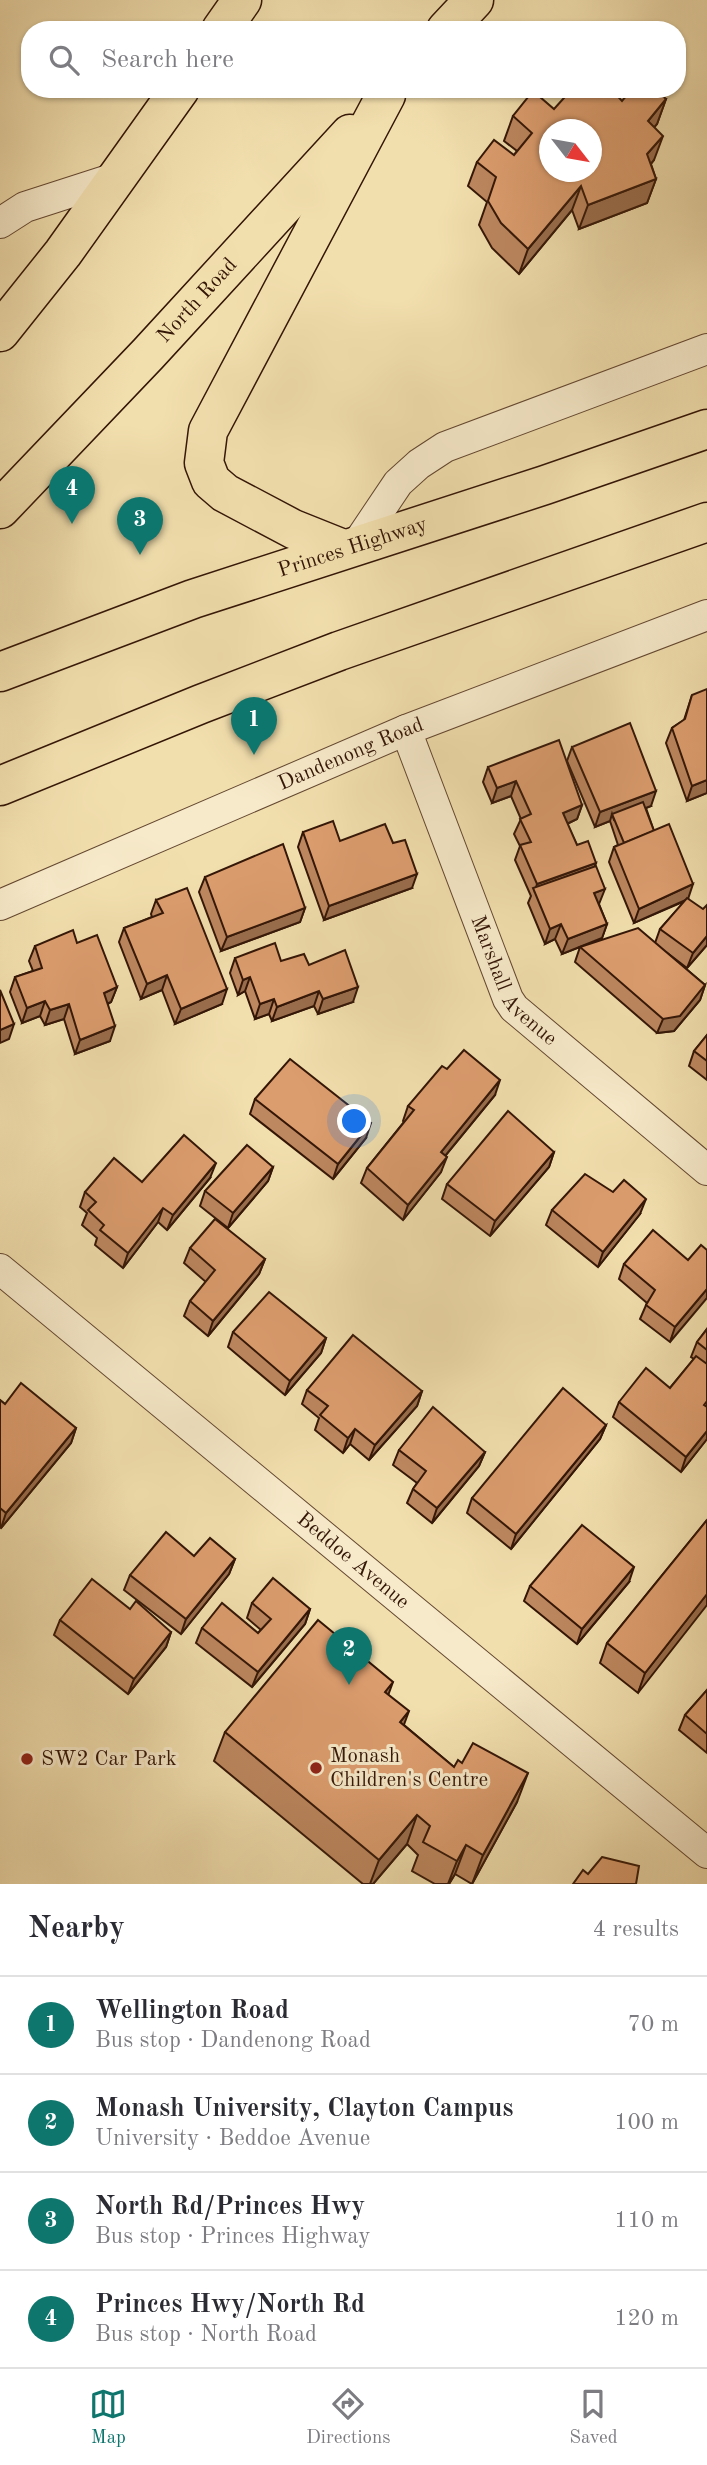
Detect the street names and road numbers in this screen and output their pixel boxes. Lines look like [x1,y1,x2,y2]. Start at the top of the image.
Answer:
street label: North Road [153,254,241,347]
street label: Princes Highway [275,513,430,581]
street label: Dandenong Road [275,714,426,794]
street label: Marshall Avenue [467,913,561,1050]
street label: Beddoe Avenue [293,1508,413,1613]

